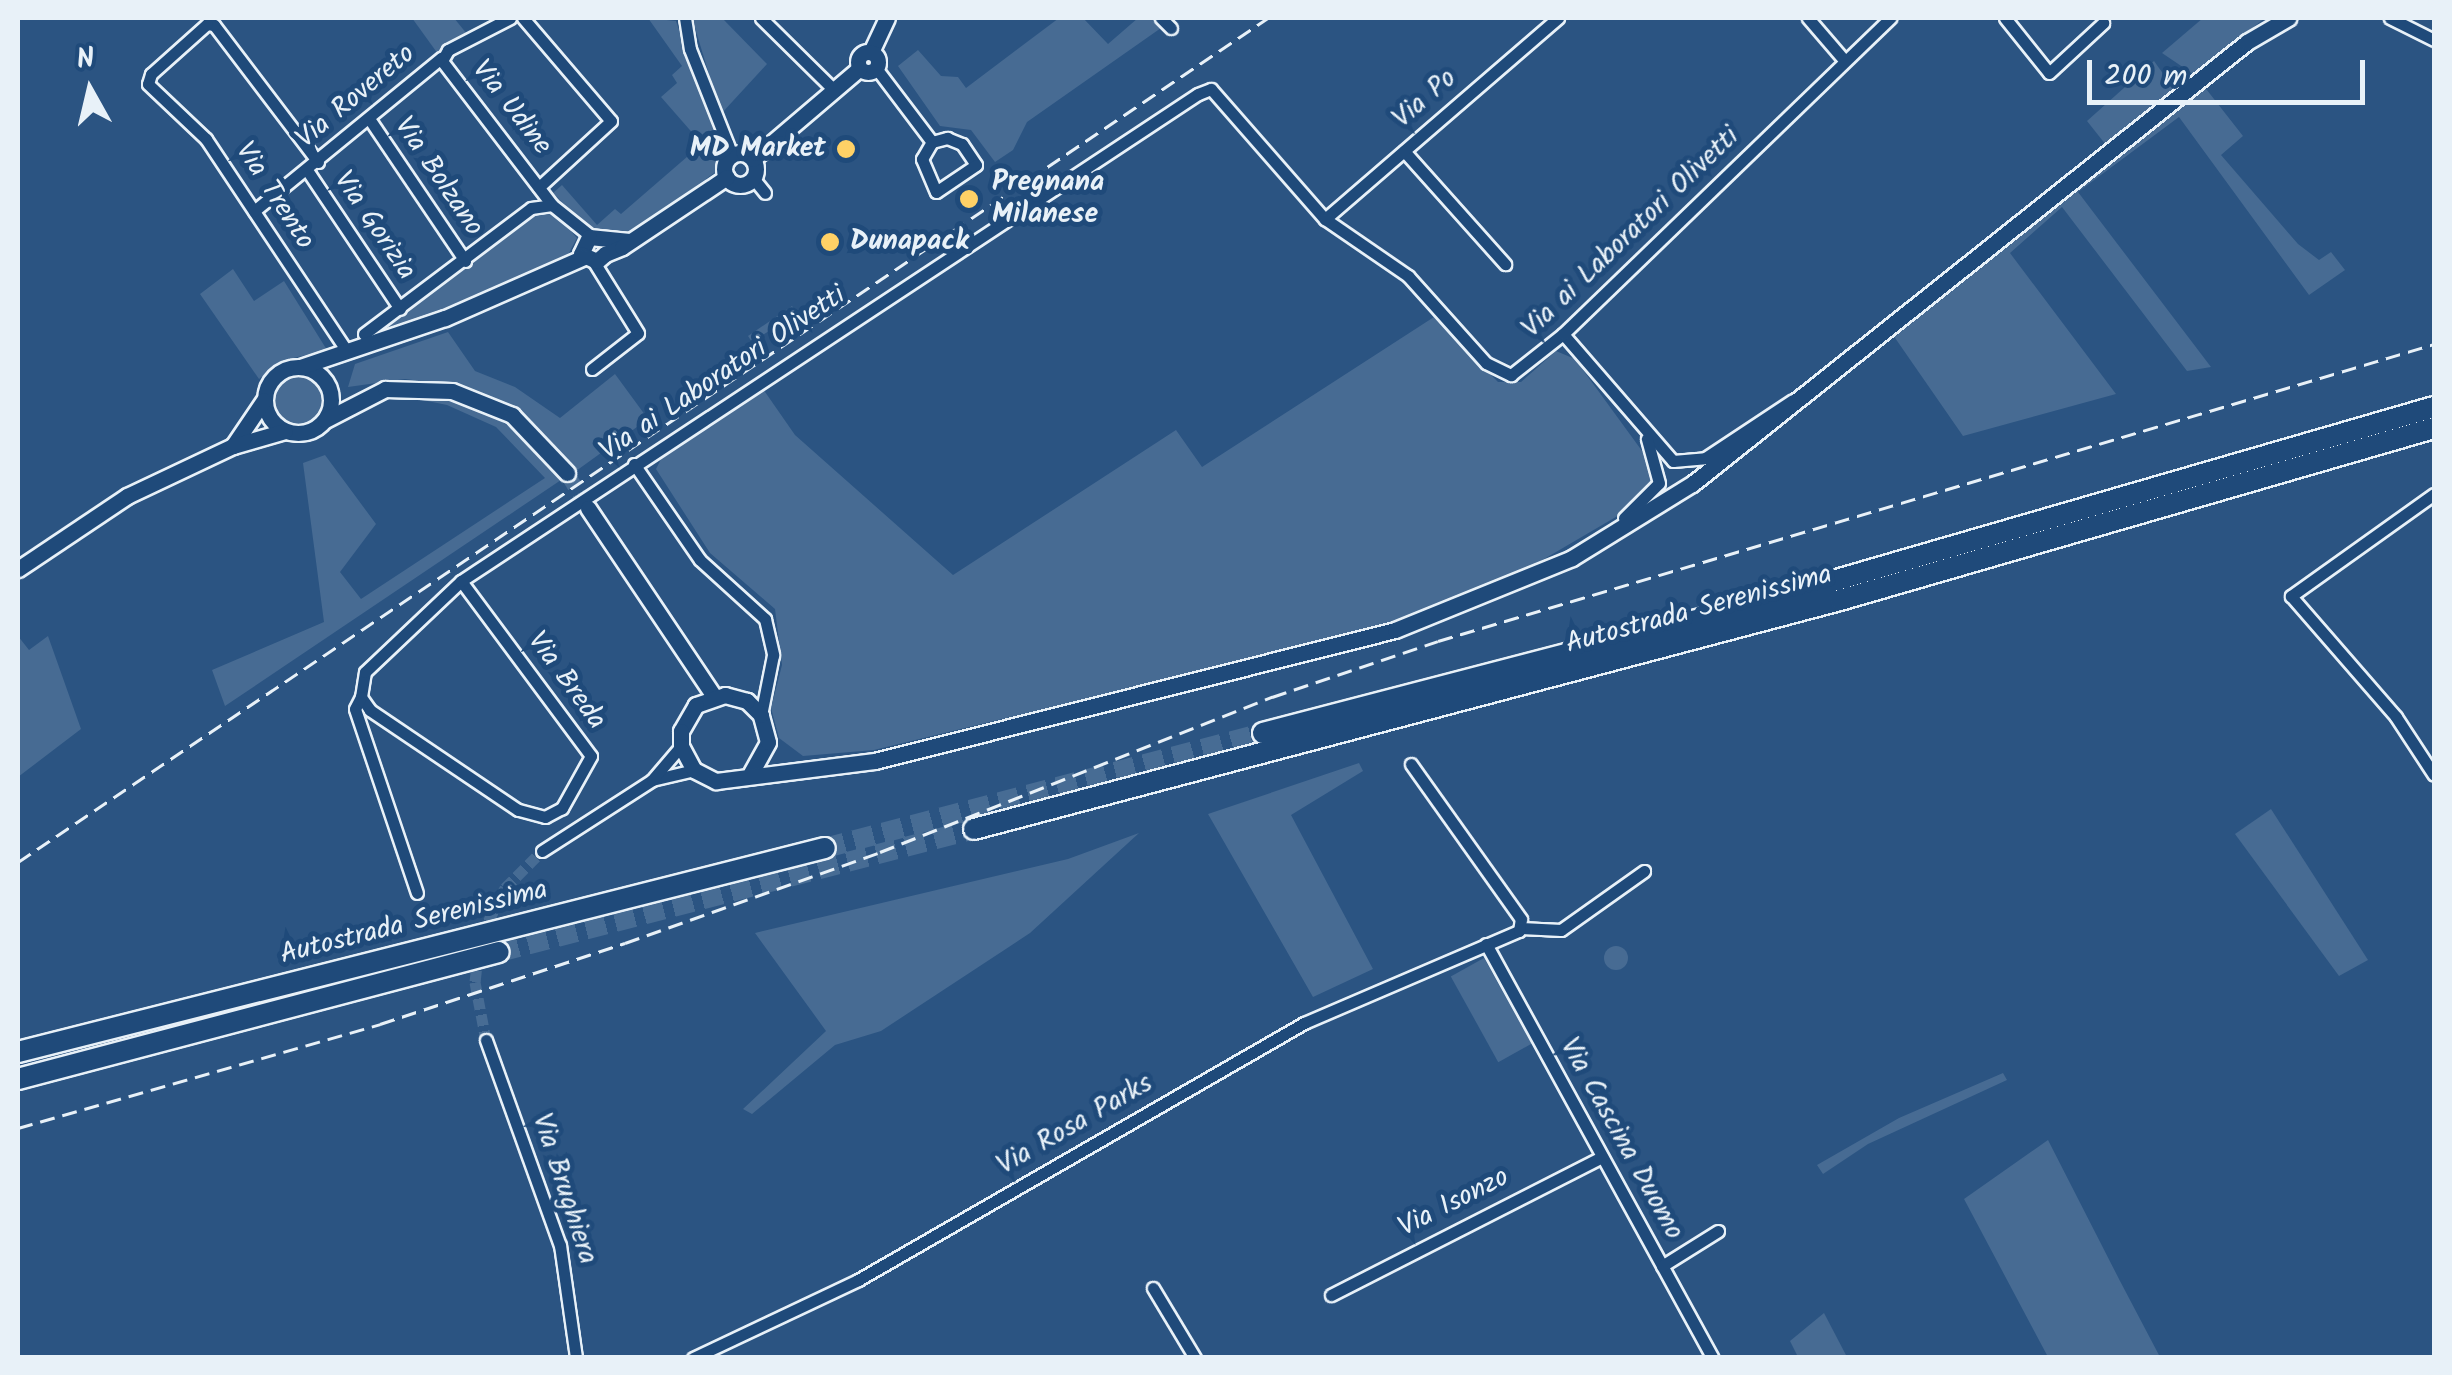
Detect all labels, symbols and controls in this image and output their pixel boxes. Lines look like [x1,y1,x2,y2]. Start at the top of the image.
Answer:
text: N [74,36,98,83]
street label: Via Rovereto [290,38,422,156]
north arrow [40,40,140,140]
scale bar [2092,40,2370,102]
text: 200 m [2104,53,2187,101]
street label: Via Udine [464,54,558,162]
street label: Via Po [1386,62,1464,136]
street label: Via Bolzano [386,111,490,243]
street label: Via ai Laboratori Olivetti [1515,120,1747,346]
place label: MD Market [690,132,826,166]
street label: Via Trento [227,136,321,256]
marker: MD Market [835,138,857,160]
street label: Via Gorizia [325,165,423,287]
place label: Pregnana Milanese [992,166,1104,232]
marker: Pregnana Milanese [956,186,982,212]
place label: Dunapack [850,225,969,259]
marker: Dunapack [819,231,841,253]
street label: Via ai Laboratori Olivetti [594,279,852,469]
street label: Autostrada Serenissima [1562,558,1836,662]
street label: Via Breda [519,626,613,736]
street label: Autostrada Serenissima [277,874,551,972]
street label: Via Cascina Duomo [1552,1032,1690,1246]
street label: Via Rosa Parks [991,1067,1159,1183]
street label: Via Brughiera [524,1109,604,1269]
street label: Via Isonzo [1393,1161,1515,1245]

